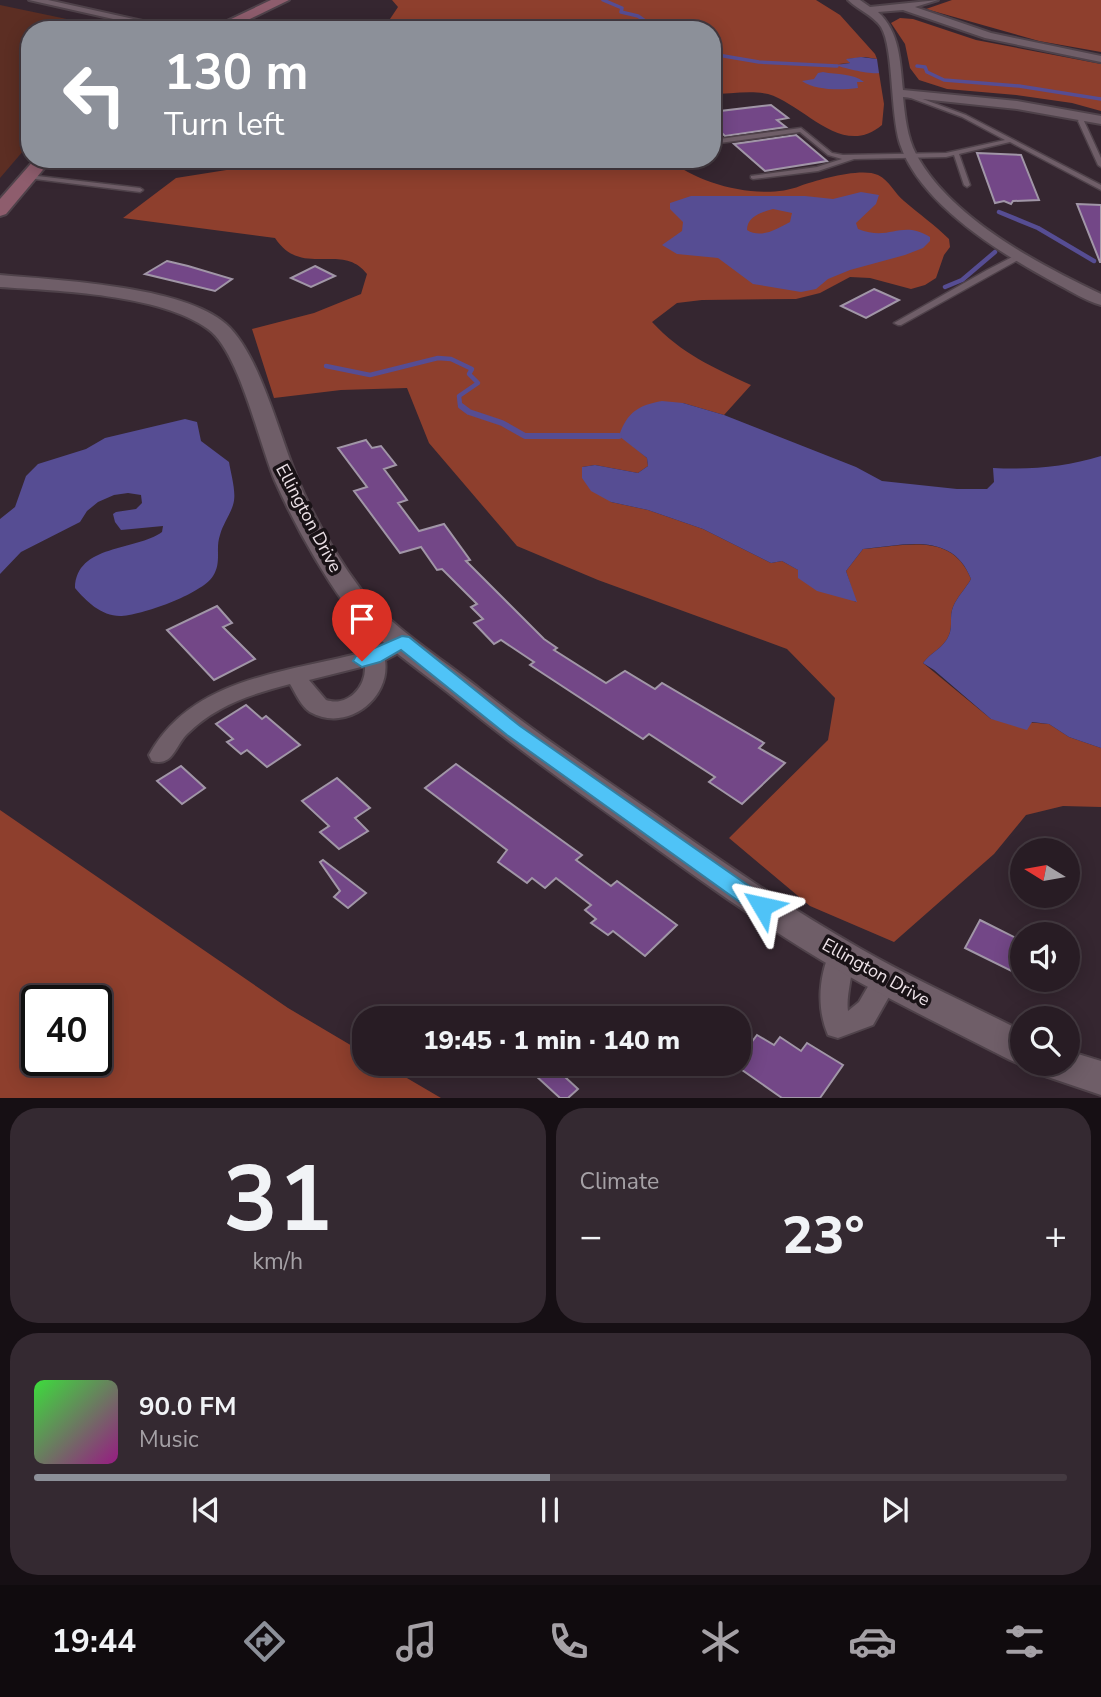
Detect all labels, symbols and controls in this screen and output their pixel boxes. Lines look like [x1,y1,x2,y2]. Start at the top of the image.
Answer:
text: 130 m [164,39,308,106]
icon: left [49,49,140,140]
text: Turn left [164,103,284,146]
street label: Ellington Drive [270,459,348,577]
pin [332,589,392,661]
icon: arrive [343,600,381,638]
north arrow [1010,838,1080,908]
map controls [1010,838,1080,1076]
position arrow [725,869,799,943]
button: sound [1010,922,1080,992]
street label: Ellington Drive [818,932,934,1012]
speed limit sign: 40 [21,985,112,1076]
button: search [1010,1006,1080,1076]
text: 19:45 · 1 min · 140 m [423,1023,680,1058]
text: 31 [223,1138,332,1262]
text: Climate [580,1166,659,1197]
text: 23° [782,1200,864,1271]
text: − [580,1211,602,1262]
text: + [1044,1211,1067,1262]
text: km/h [252,1246,303,1277]
text: 90.0 FM [139,1389,236,1424]
text: Music [139,1424,199,1455]
icon: previous [187,1491,225,1529]
icon: pause [531,1491,569,1529]
icon: next [876,1491,914,1529]
icon: directions [240,1617,289,1666]
icon: music [392,1617,441,1666]
icon: phone [544,1617,593,1666]
icon: climate [696,1617,745,1666]
icon: car [848,1617,897,1666]
icon: filters [1000,1617,1049,1666]
text: 19:44 [52,1620,136,1663]

